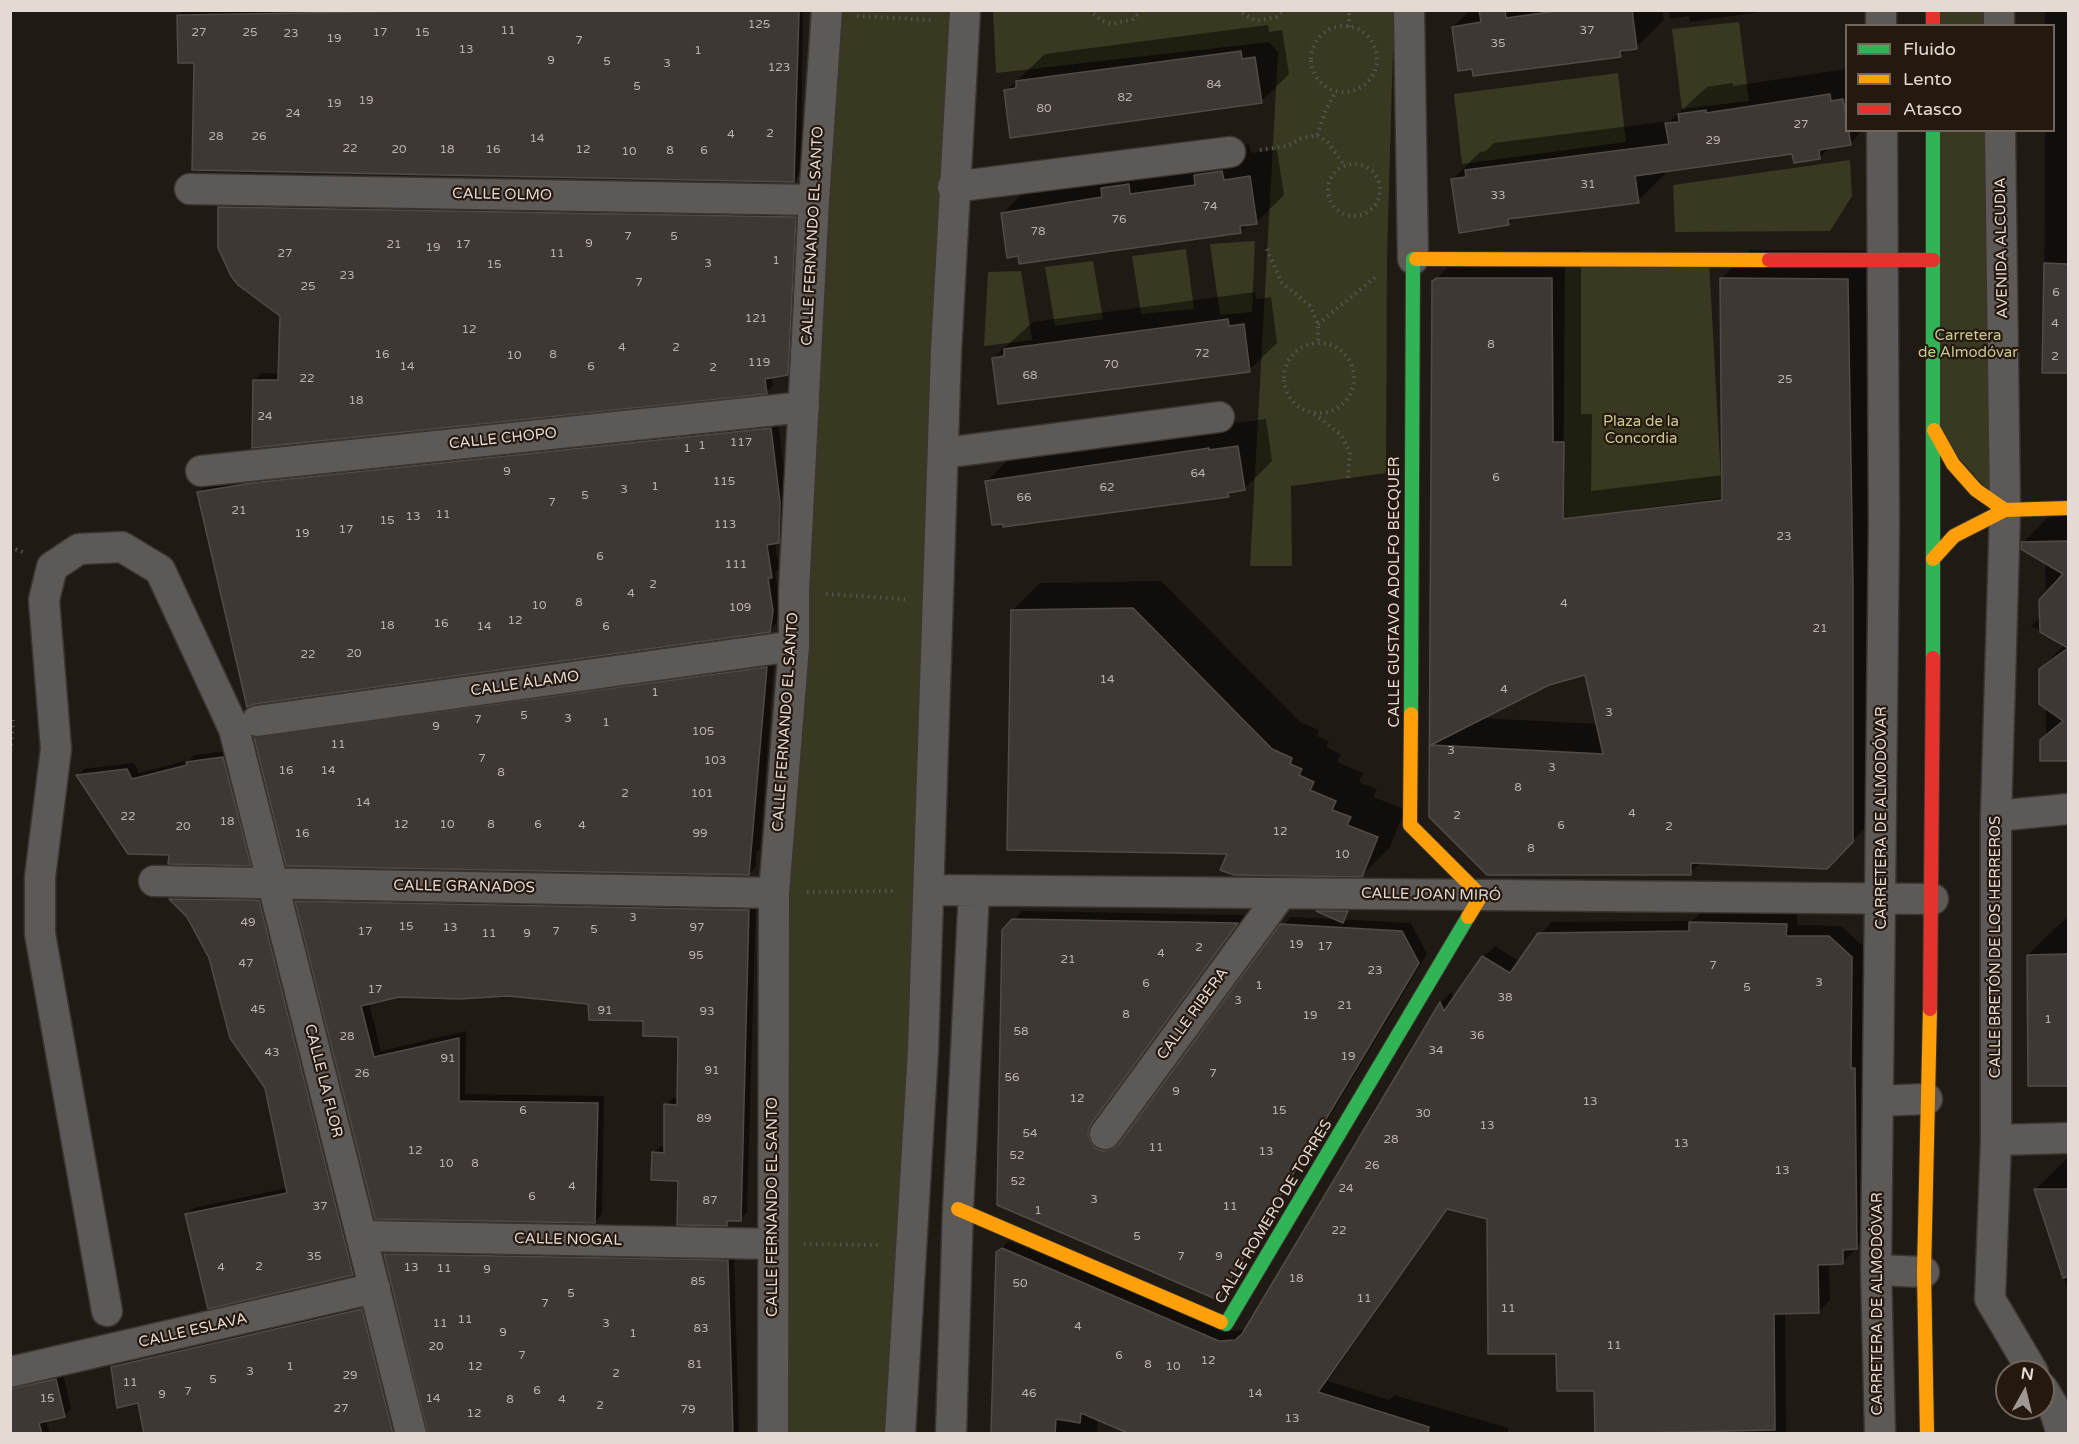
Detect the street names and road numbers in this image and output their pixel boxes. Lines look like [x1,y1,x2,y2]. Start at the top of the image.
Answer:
street label: CALLE FERNANDO EL SANTO [798,126,828,346]
street label: AVENIDA ALCUDIA [1992,177,2012,319]
street label: CALLE OLMO [452,185,552,205]
street label: CALLE CHOPO [448,424,558,454]
street label: CALLE GUSTAVO ADOLFO BECQUER [1386,457,1404,727]
street label: CALLE FERNANDO EL SANTO [769,612,803,832]
street label: CALLE ÁLAMO [469,667,581,701]
street label: CARRETERA DE ALMODÓVAR [1873,706,1891,930]
street label: CALLE BRETÓN DE LOS HERREROS [1987,816,2005,1078]
street label: CALLE GRANADOS [393,877,535,897]
street label: CALLE JOAN MIRÓ [1361,885,1501,905]
street label: CALLE RIBERA [1154,965,1232,1063]
street label: CALLE LA FLOR [300,1022,346,1140]
street label: CALLE FERNANDO EL SANTO [764,1097,782,1317]
street label: CALLE ROMERO DE TORRES [1212,1117,1336,1307]
street label: CARRETERA DE ALMODÓVAR [1869,1192,1887,1416]
street label: CALLE NOGAL [514,1230,622,1250]
street label: CALLE ESLAVA [137,1310,249,1352]

